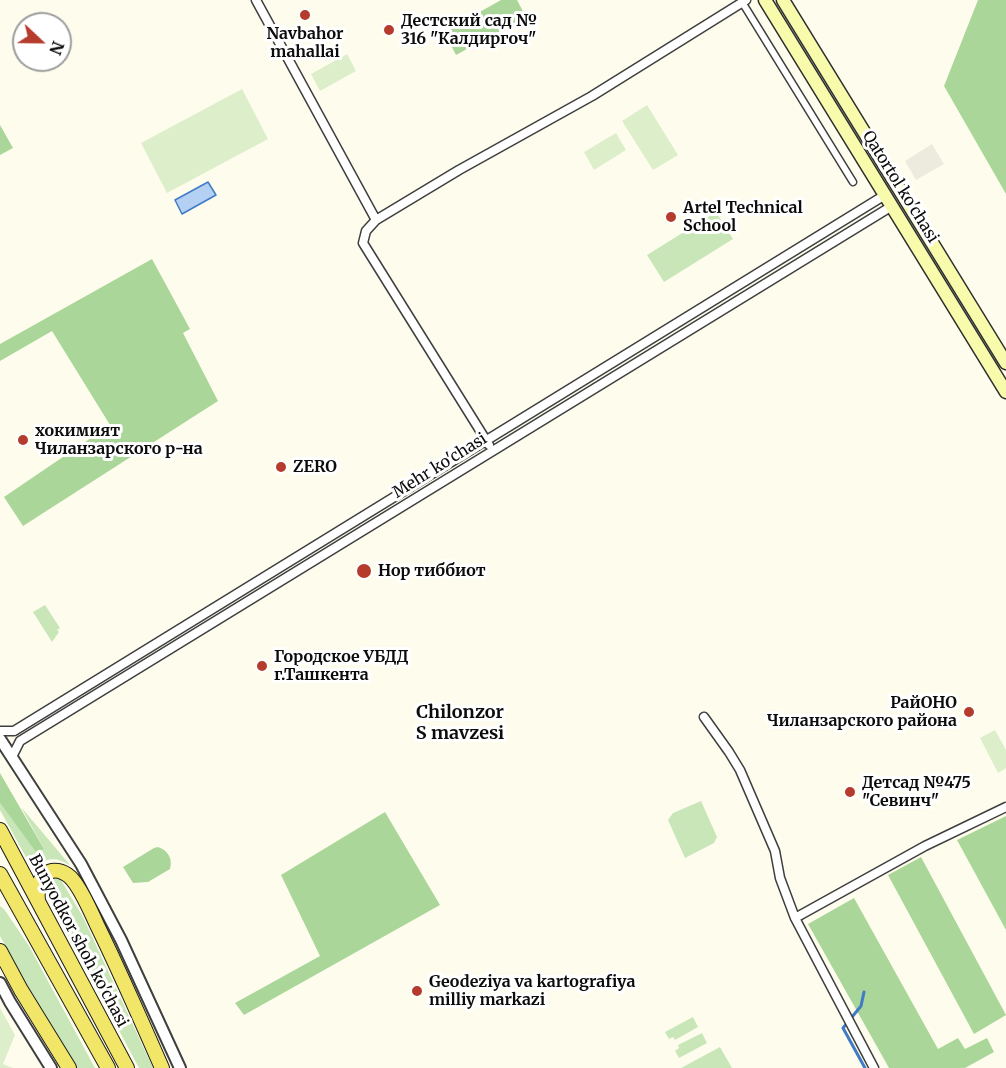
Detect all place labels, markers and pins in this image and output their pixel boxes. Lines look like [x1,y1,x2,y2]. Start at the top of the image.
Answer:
marker: Navbahor mahallai [298,8,312,22]
place label: Дестский сад № 316 "Калдиргоч" [401,11,538,49]
marker: Дестский сад № 316 "Калдиргоч" [382,23,396,37]
place label: Navbahor mahallai [267,24,343,62]
place label: Artel Technical School [683,198,803,236]
marker: Artel Technical School [664,210,678,224]
place label: хокимият Чиланзарского р-на [35,421,203,459]
marker: хокимият Чиланзарского р-на [16,433,30,447]
place label: ZERO [293,457,337,477]
marker: ZERO [274,460,288,474]
place label: Нор тиббиот [378,561,486,581]
marker: Нор тиббиот [355,562,373,580]
place label: Городское УБДД г.Ташкента [274,647,409,685]
marker: Городское УБДД г.Ташкента [255,659,269,673]
place label: РайОНО Чиланзарского района [767,693,957,731]
marker: РайОНО Чиланзарского района [962,705,976,719]
place label: Детсад №475 "Севинч" [862,773,971,811]
marker: Детсад №475 "Севинч" [843,785,857,799]
place label: Geodeziya va kartografiya milliy markazi [429,972,635,1010]
marker: Geodeziya va kartografiya milliy markazi [410,984,424,998]

